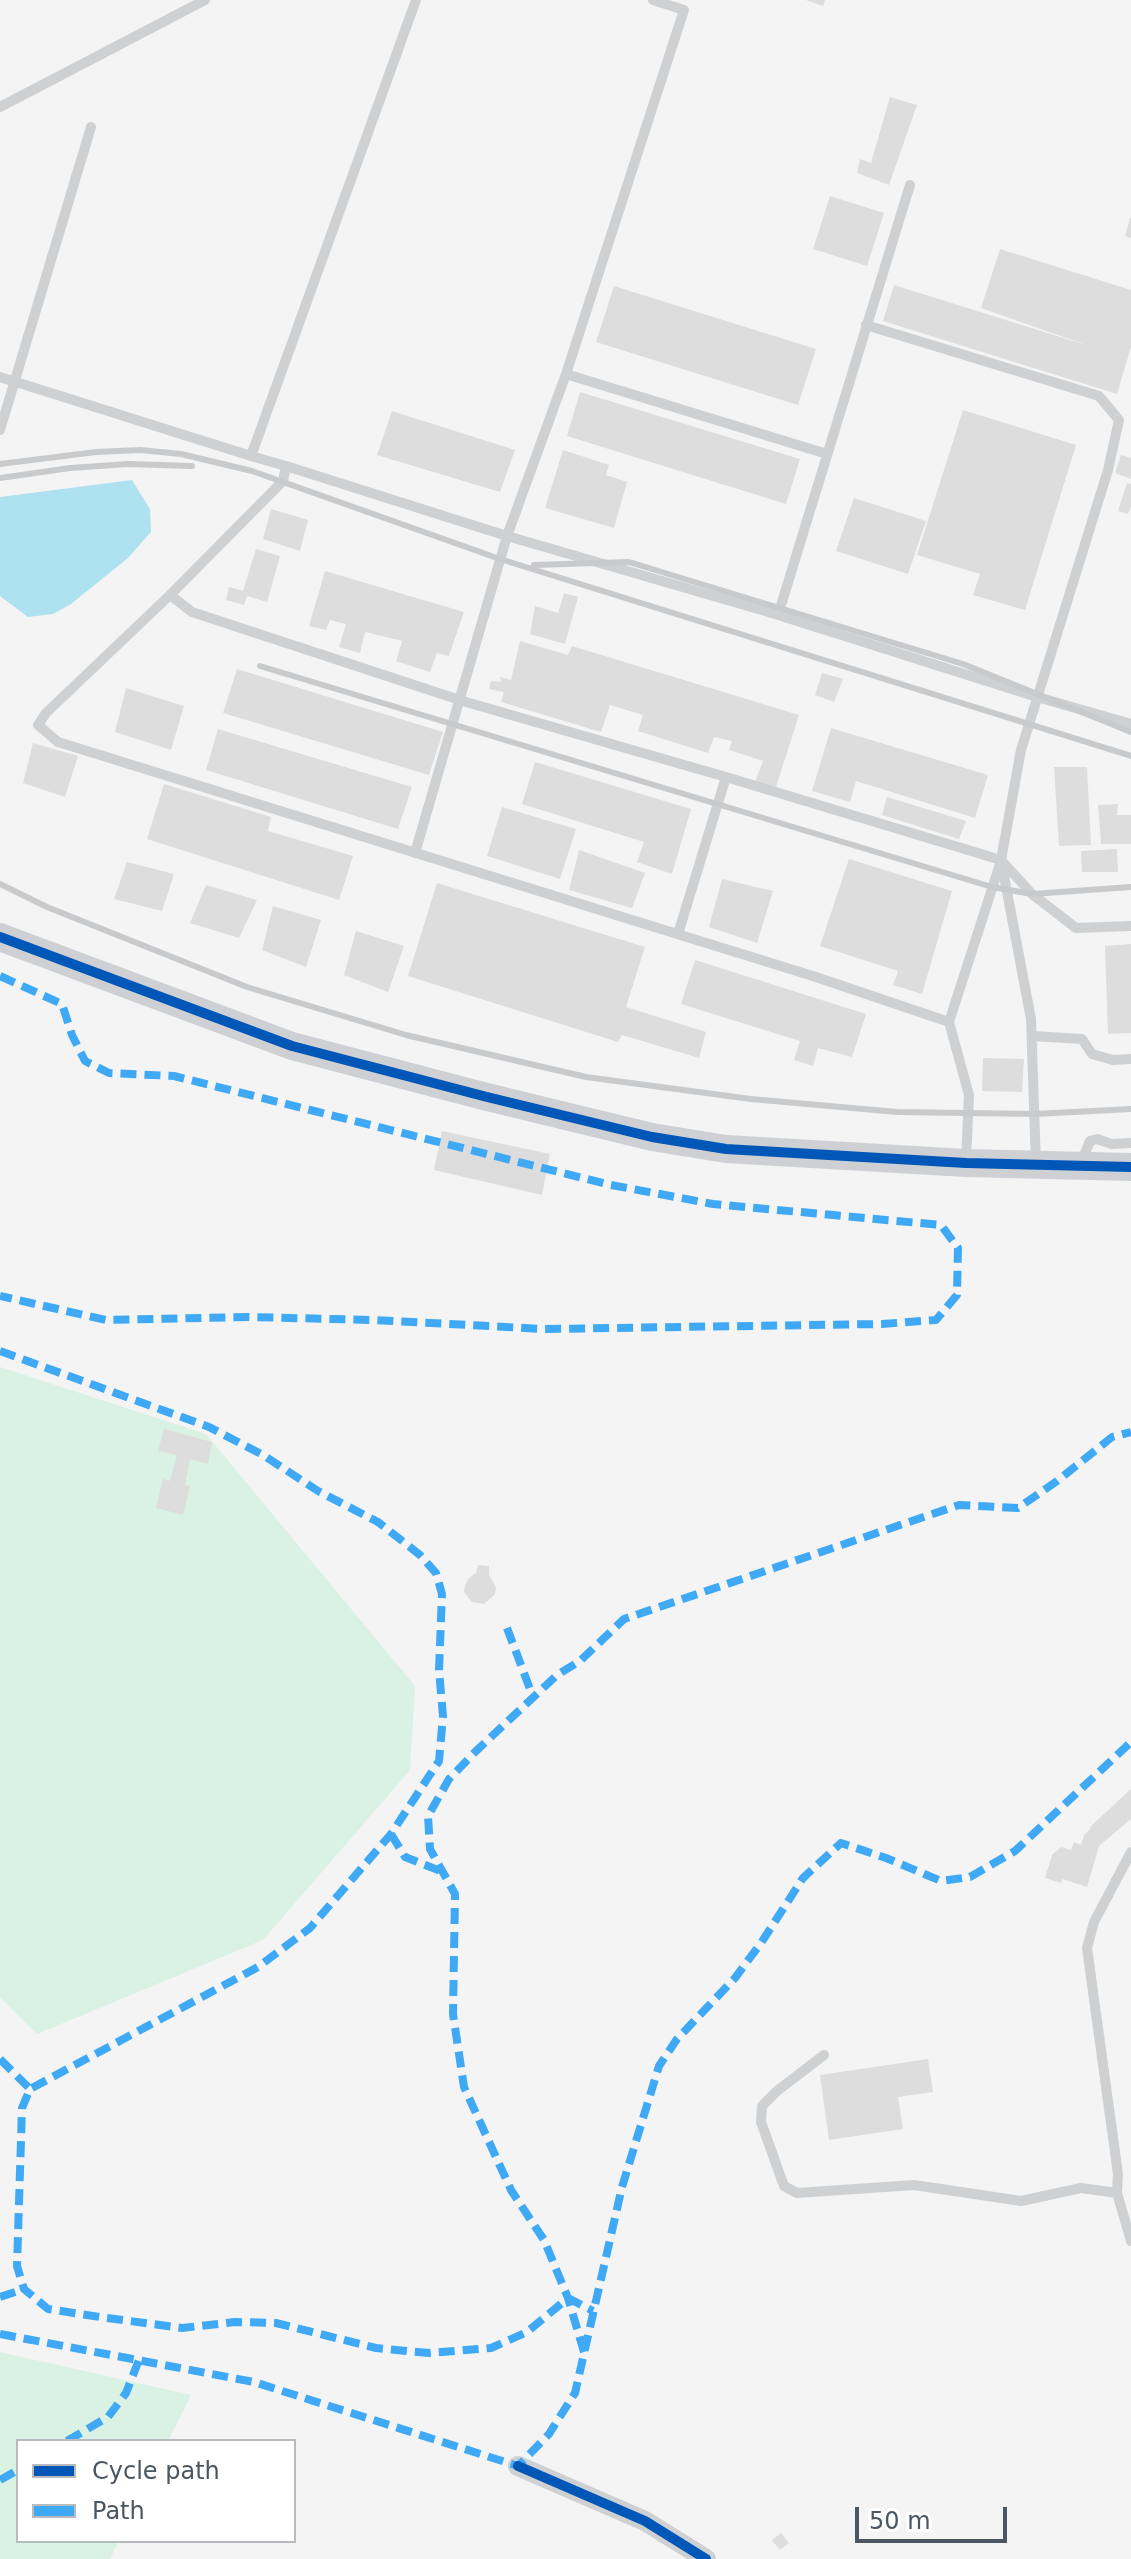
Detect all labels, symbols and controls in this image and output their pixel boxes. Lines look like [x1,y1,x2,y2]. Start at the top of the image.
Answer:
legend [16,2439,296,2543]
text: Cycle path [92,2457,220,2485]
scale bar [859,2491,1011,2541]
text: Path [92,2497,145,2525]
text: 50 m [869,2507,931,2535]

